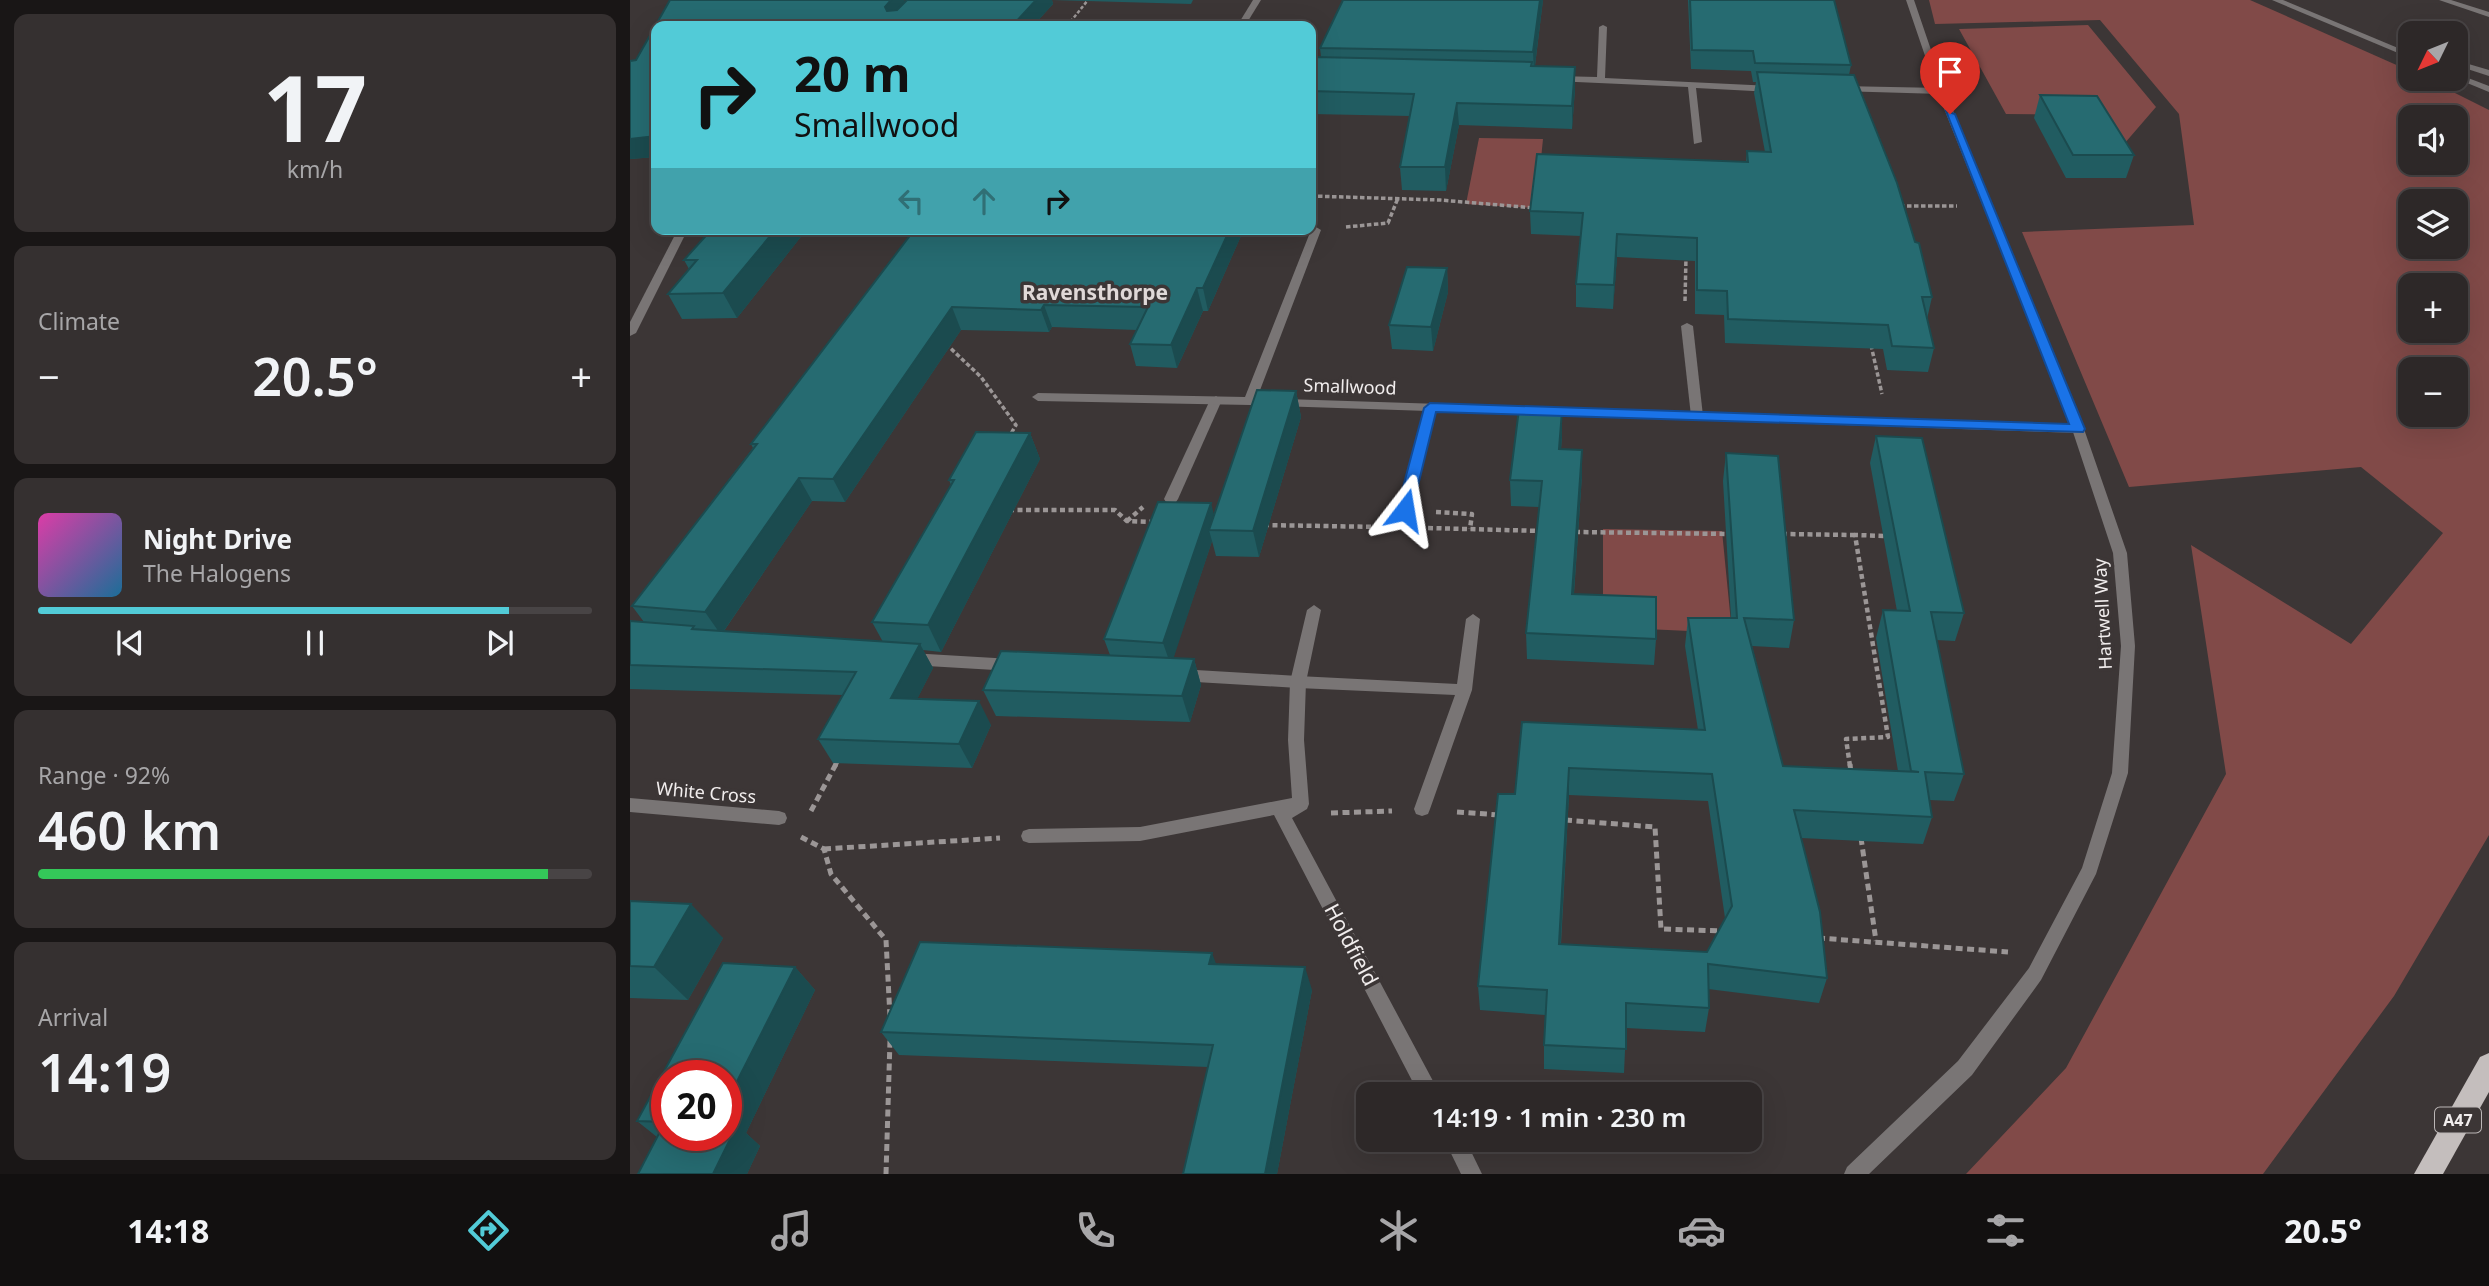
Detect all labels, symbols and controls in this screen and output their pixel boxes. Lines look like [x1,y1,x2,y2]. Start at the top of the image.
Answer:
north arrow [2398,21,2468,91]
map controls [2398,21,2468,427]
text: 20 m [794,40,911,106]
pin [1920,42,1980,114]
text: 17 [263,45,367,169]
icon: right [679,49,770,140]
icon: arrive [1931,53,1969,91]
text: Smallwood [794,103,960,146]
button: sound [2398,105,2468,175]
text: km/h [287,153,343,185]
icon: left [892,182,930,220]
icon: ahead [965,182,1003,220]
icon: right [1038,182,1076,220]
button: layers [2398,189,2468,259]
button: + [2398,273,2468,343]
district label: Ravensthorpe [1022,278,1168,306]
text: Climate [38,305,120,337]
text: 20.5° [252,340,378,411]
text: − [38,350,60,402]
text: + [570,350,592,402]
button: − [2398,357,2468,427]
street label: Smallwood [1303,372,1397,400]
position arrow [1368,473,1442,547]
text: Night Drive [143,521,292,557]
text: The Halogens [143,557,291,589]
street label: Hartwell Way [2087,557,2117,670]
icon: previous [111,624,149,662]
icon: pause [296,624,334,662]
icon: next [481,624,519,662]
text: Range · 92% [38,759,170,791]
street label: White Cross [655,776,757,808]
text: 460 km [38,794,221,865]
street label: Holdfield [1319,898,1385,991]
text: Arrival [38,1001,108,1033]
text: 14:19 [38,1036,171,1107]
speed limit sign: 20 [651,1060,742,1151]
text: 14:19 · 1 min · 230 m [1432,1099,1686,1135]
road number: A47 [2435,1108,2481,1132]
icon: directions [464,1206,513,1255]
icon: music [767,1206,816,1255]
icon: phone [1071,1206,1120,1255]
icon: climate [1374,1206,1423,1255]
icon: car [1677,1206,1726,1255]
icon: filters [1981,1206,2030,1255]
text: 14:18 [127,1209,209,1252]
text: 20.5° [2284,1209,2362,1252]

